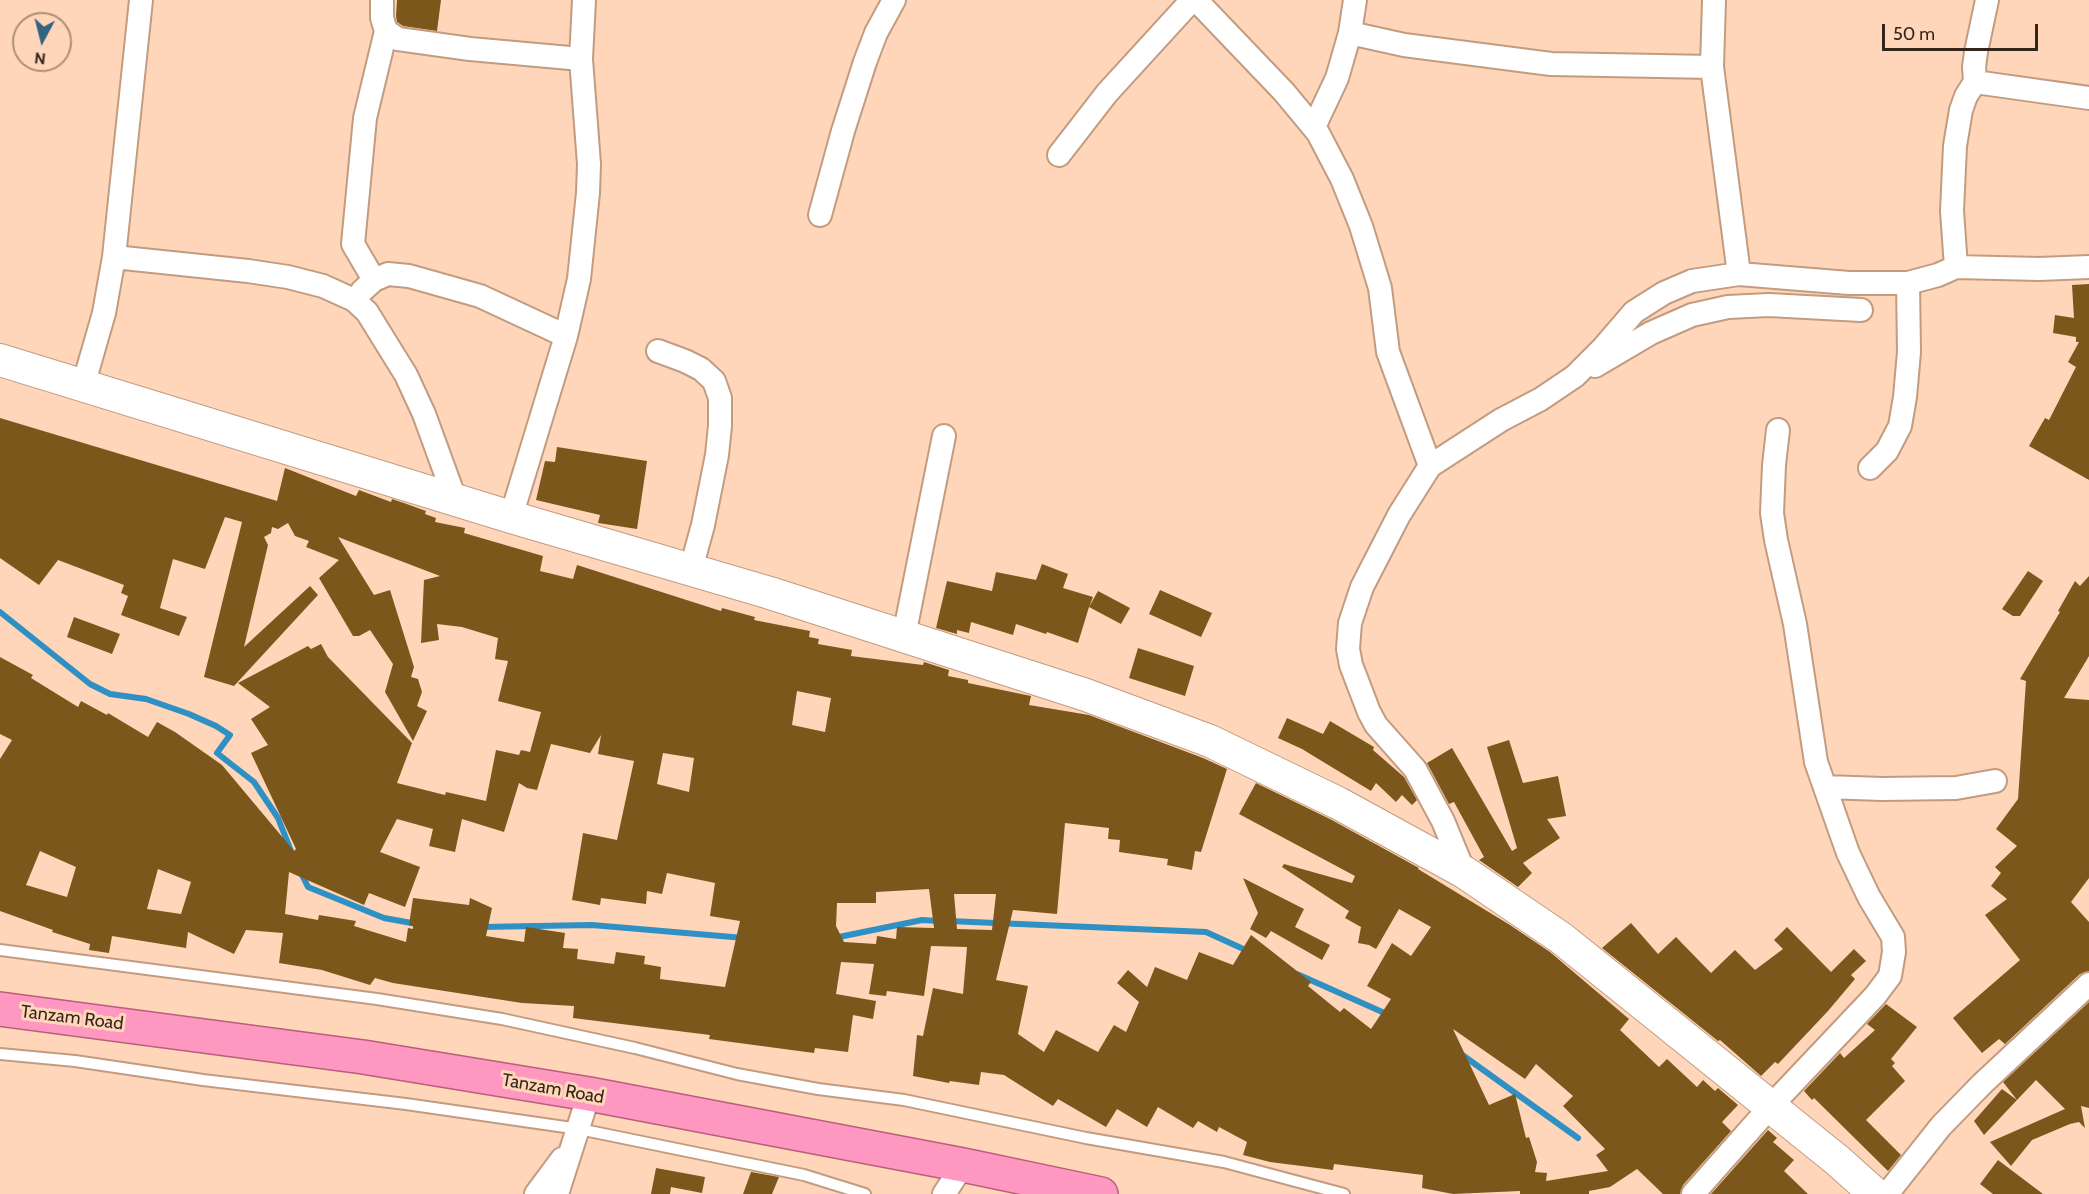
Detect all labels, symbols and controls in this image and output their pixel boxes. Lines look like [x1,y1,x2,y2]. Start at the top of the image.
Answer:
north arrow [12,12,72,72]
scale bar [1885,12,2041,50]
text: 50 m [1893,23,1935,45]
text: N [33,48,47,68]
street label: Tanzam Road [19,1001,125,1035]
street label: Tanzam Road [500,1069,606,1109]

